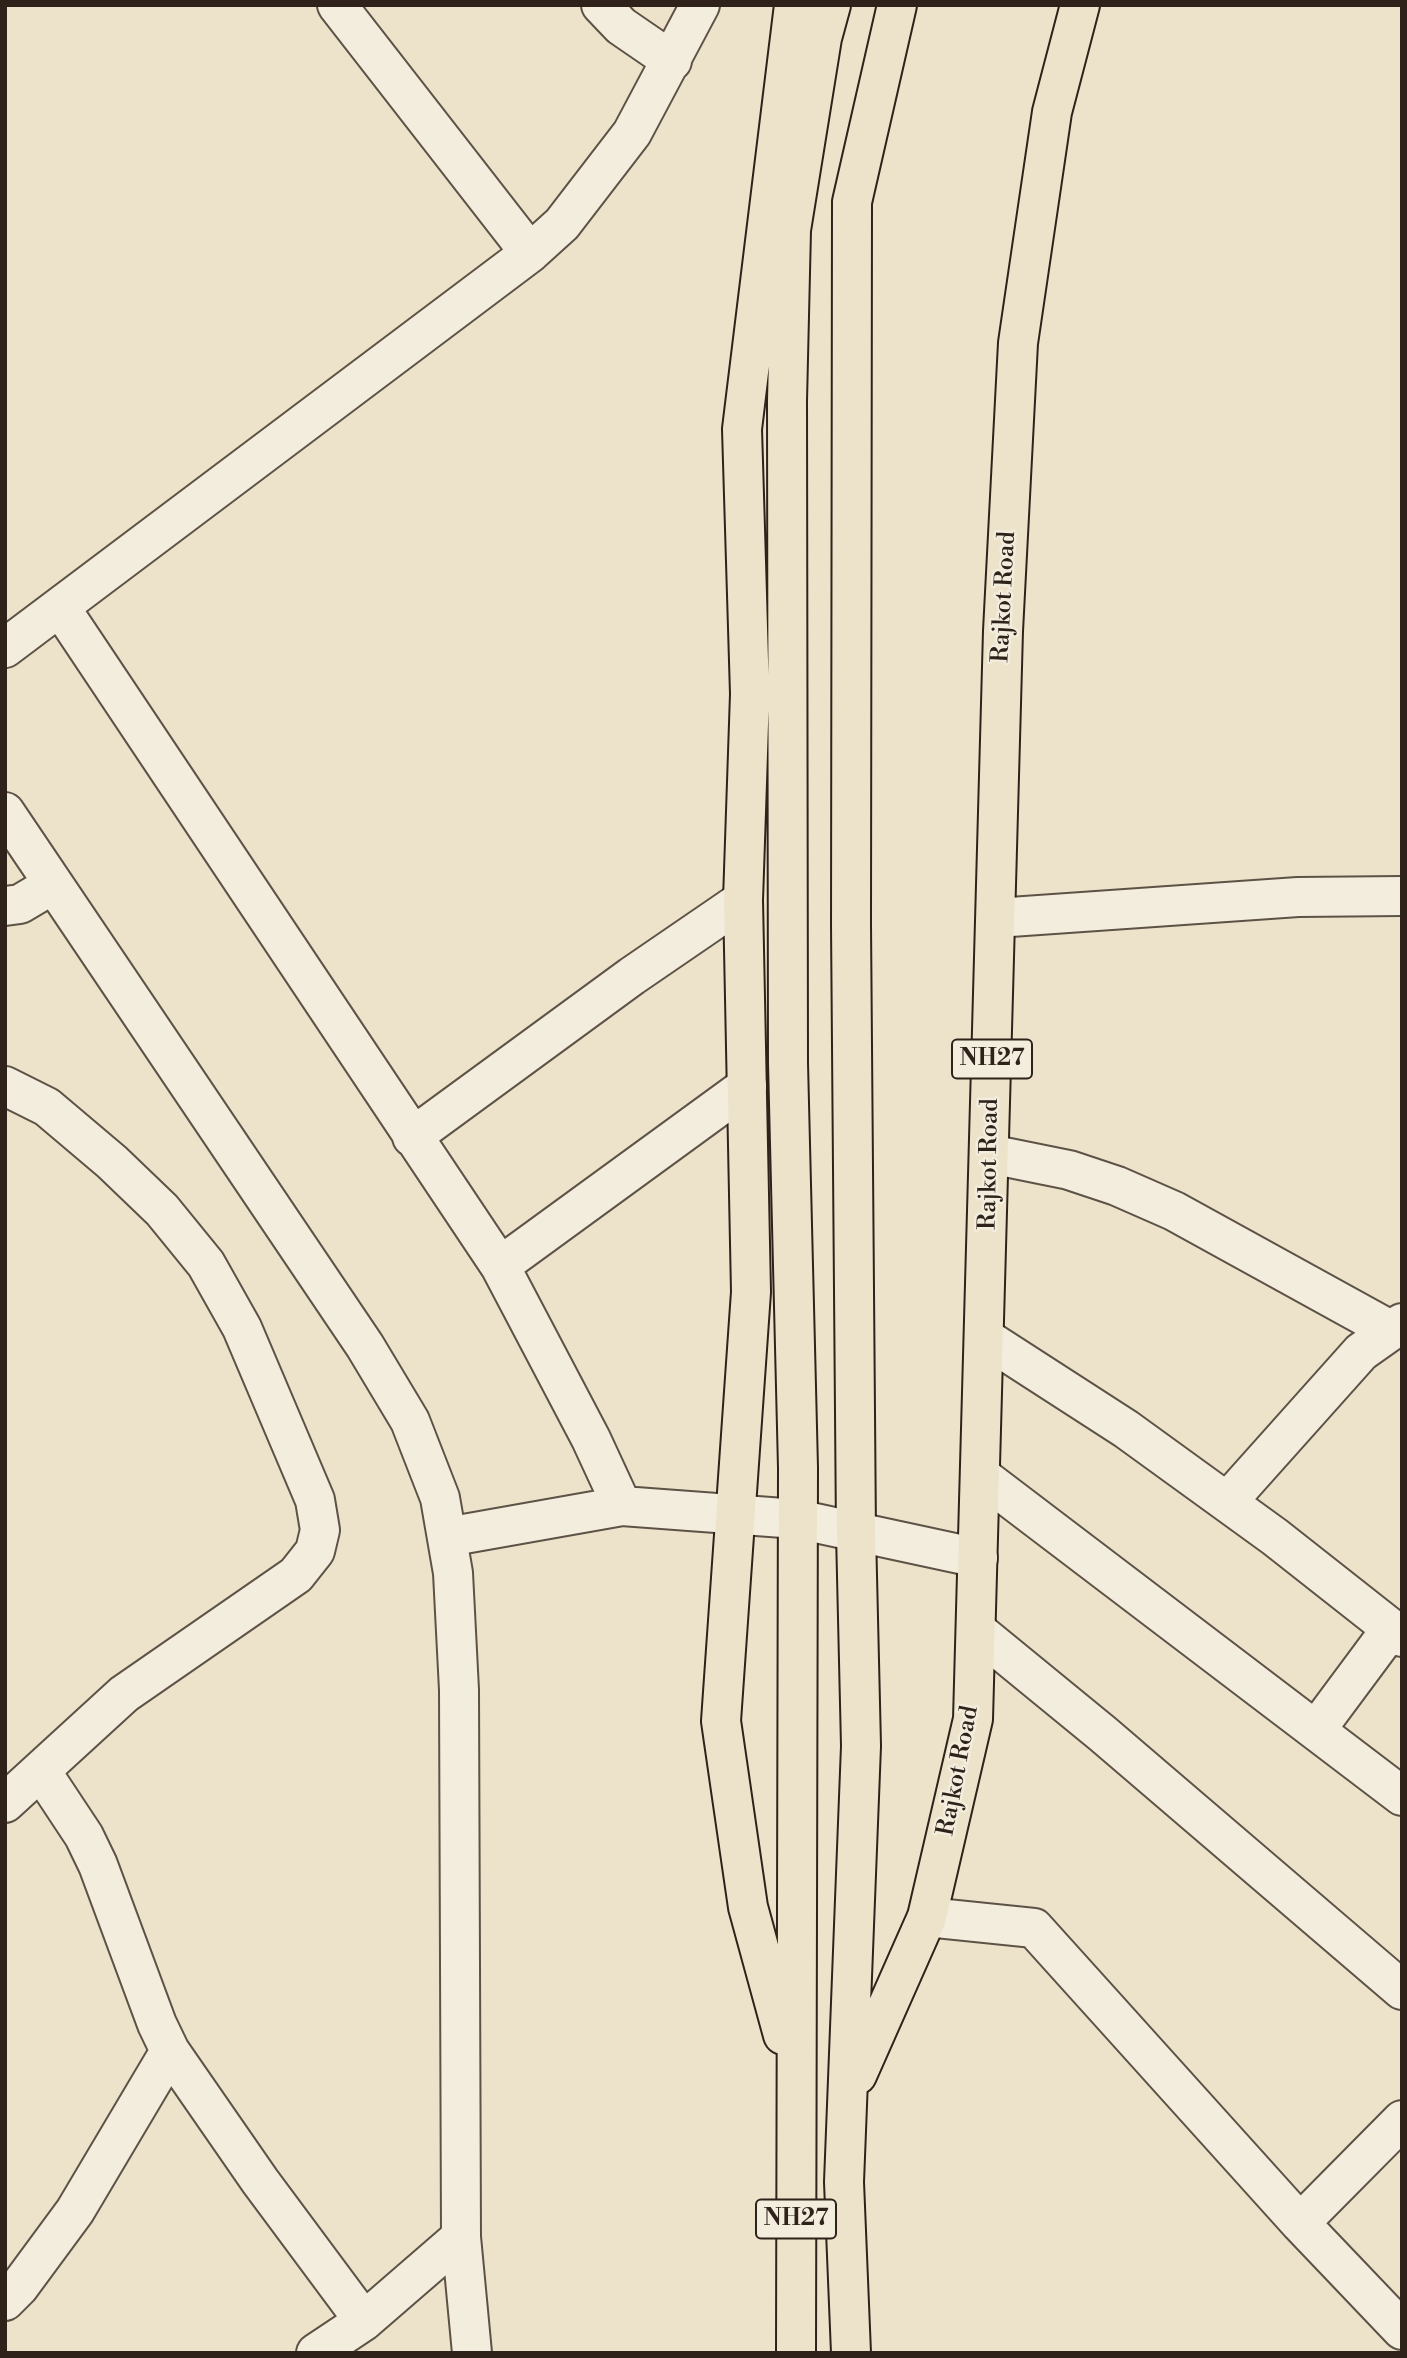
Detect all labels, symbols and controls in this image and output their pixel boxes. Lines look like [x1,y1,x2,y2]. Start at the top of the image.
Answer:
street label: Rajkot Road [987,531,1023,663]
road number: NH27 [952,1040,1032,1078]
street label: Rajkot Road [974,1098,1006,1230]
street label: Rajkot Road [932,1704,986,1838]
road number: NH27 [756,2200,836,2238]

